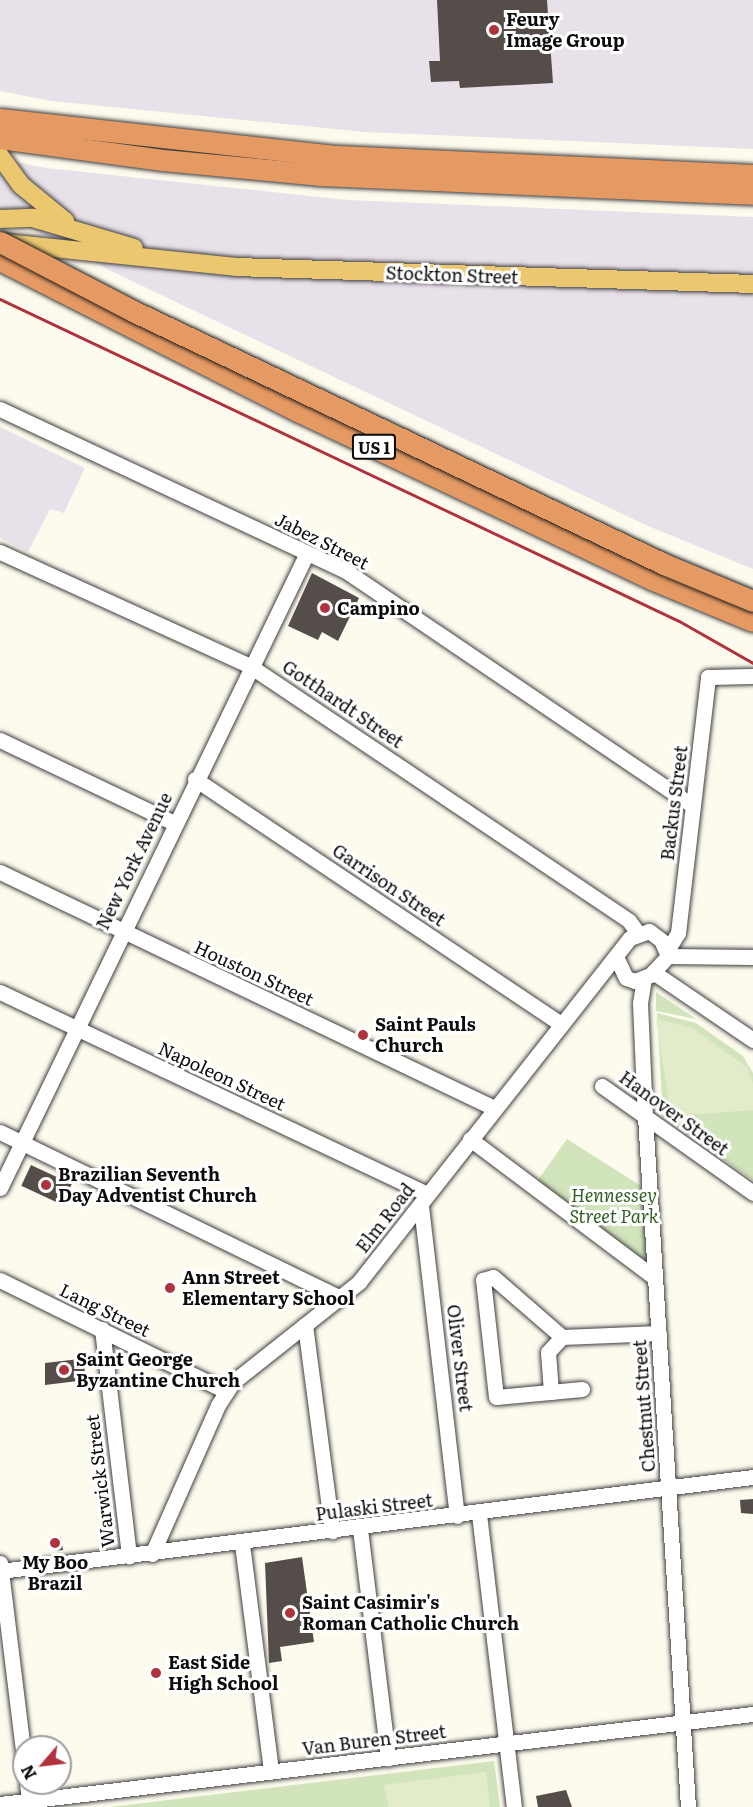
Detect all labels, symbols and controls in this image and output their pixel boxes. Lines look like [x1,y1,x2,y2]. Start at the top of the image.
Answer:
place label: Feury Image Group [506,9,625,52]
marker: Feury Image Group [487,23,501,37]
street label: Stockton Street [385,262,519,288]
road number: US 1 [352,434,397,460]
street label: Jabez Street [271,508,373,574]
place label: Campino [337,597,420,619]
marker: Campino [318,601,332,615]
street label: Gotthardt Street [278,656,408,752]
street label: Backus Street [656,744,692,862]
street label: New York Avenue [91,789,177,933]
street label: Garrison Street [328,839,450,931]
street label: Houston Street [191,936,317,1010]
place label: Saint Pauls Church [375,1014,476,1056]
marker: Saint Pauls Church [356,1028,370,1042]
street label: Napoleon Street [155,1037,289,1115]
street label: Hanover Street [615,1066,733,1160]
place label: Brazilian Seventh Day Adventist Church [58,1164,257,1206]
marker: Brazilian Seventh Day Adventist Church [39,1178,53,1192]
street label: Elm Road [351,1179,419,1257]
park label: Hennessey Street Park [569,1185,659,1228]
place label: Ann Street Elementary School [182,1267,354,1310]
street label: Lang Street [56,1279,154,1341]
marker: Ann Street Elementary School [163,1281,177,1295]
street label: Oliver Street [443,1303,477,1413]
street label: Chestnut Street [629,1339,659,1473]
place label: Saint George Byzantine Church [76,1349,240,1392]
marker: Saint George Byzantine Church [57,1363,71,1377]
street label: Warwick Street [81,1413,119,1549]
street label: Pulaski Street [314,1489,434,1525]
marker: My Boo Brazil [48,1536,62,1550]
place label: My Boo Brazil [22,1552,88,1594]
place label: Saint Casimir's Roman Catholic Church [302,1592,519,1634]
marker: Saint Casimir's Roman Catholic Church [283,1606,297,1620]
place label: East Side High School [168,1652,278,1694]
marker: East Side High School [149,1666,163,1680]
street label: Van Buren Street [301,1720,447,1760]
north arrow [12,1735,72,1795]
text: N [14,1761,42,1784]

